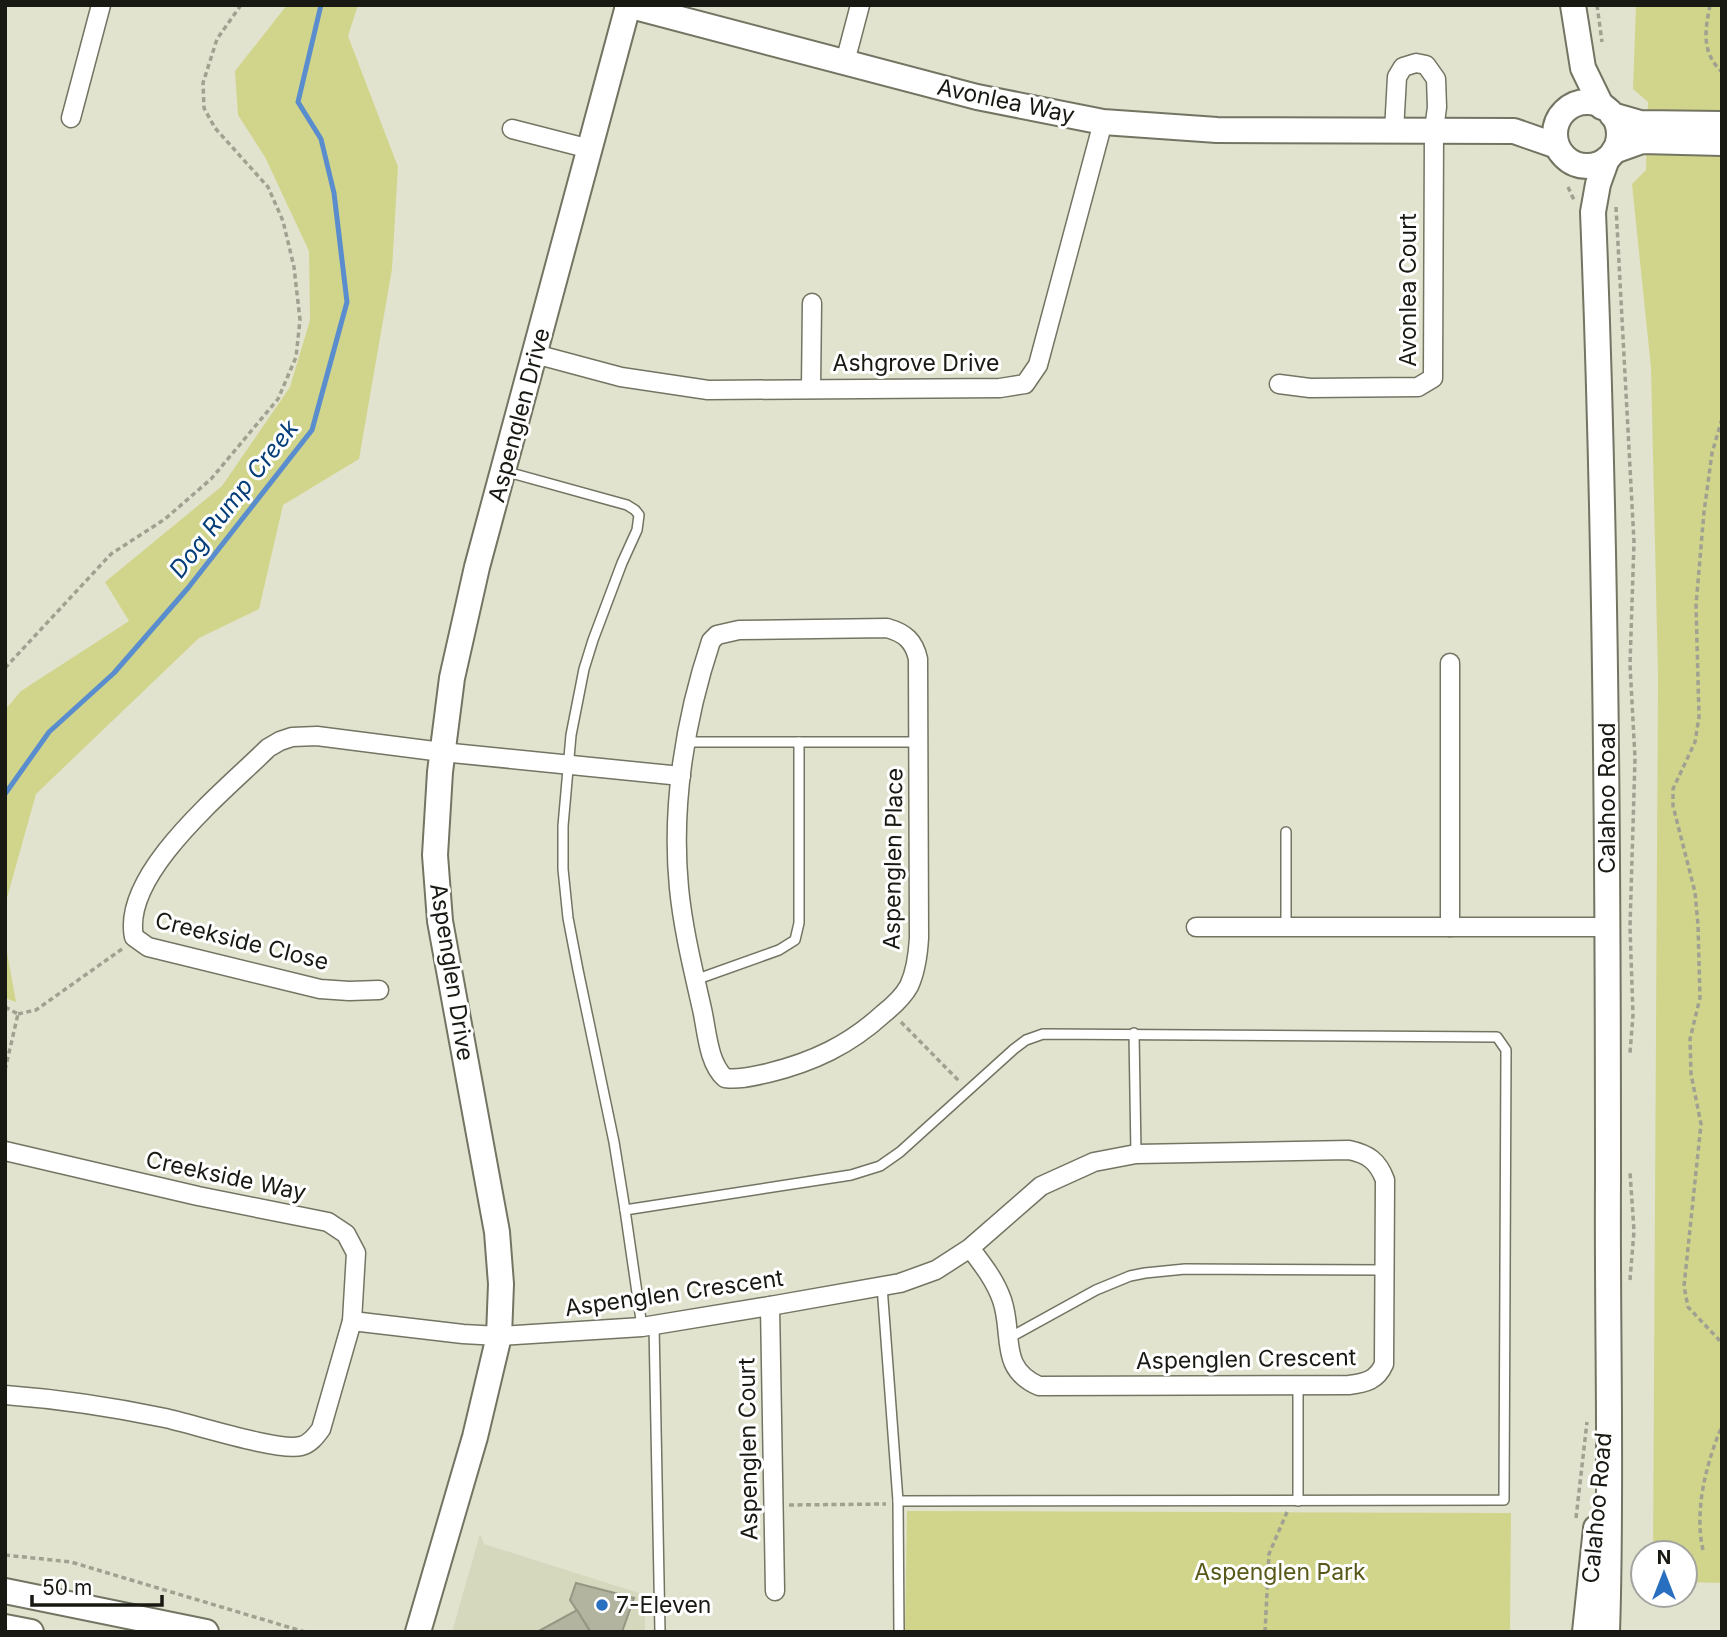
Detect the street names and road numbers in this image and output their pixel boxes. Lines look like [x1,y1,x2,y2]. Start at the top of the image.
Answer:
street label: Avonlea Way [935,73,1077,129]
street label: Avonlea Court [1394,213,1422,367]
street label: Aspenglen Drive [482,325,556,505]
street label: Ashgrove Drive [833,349,999,377]
street label: Calahoo Road [1593,722,1621,874]
street label: Aspenglen Place [877,768,909,950]
street label: Aspenglen Drive [424,881,480,1063]
street label: Creekside Close [152,906,332,976]
street label: Creekside Way [143,1145,309,1207]
street label: Aspenglen Crescent [563,1264,786,1322]
street label: Aspenglen Crescent [1136,1343,1357,1375]
street label: Aspenglen Court [732,1357,764,1541]
street label: Calahoo Road [1576,1431,1618,1585]

